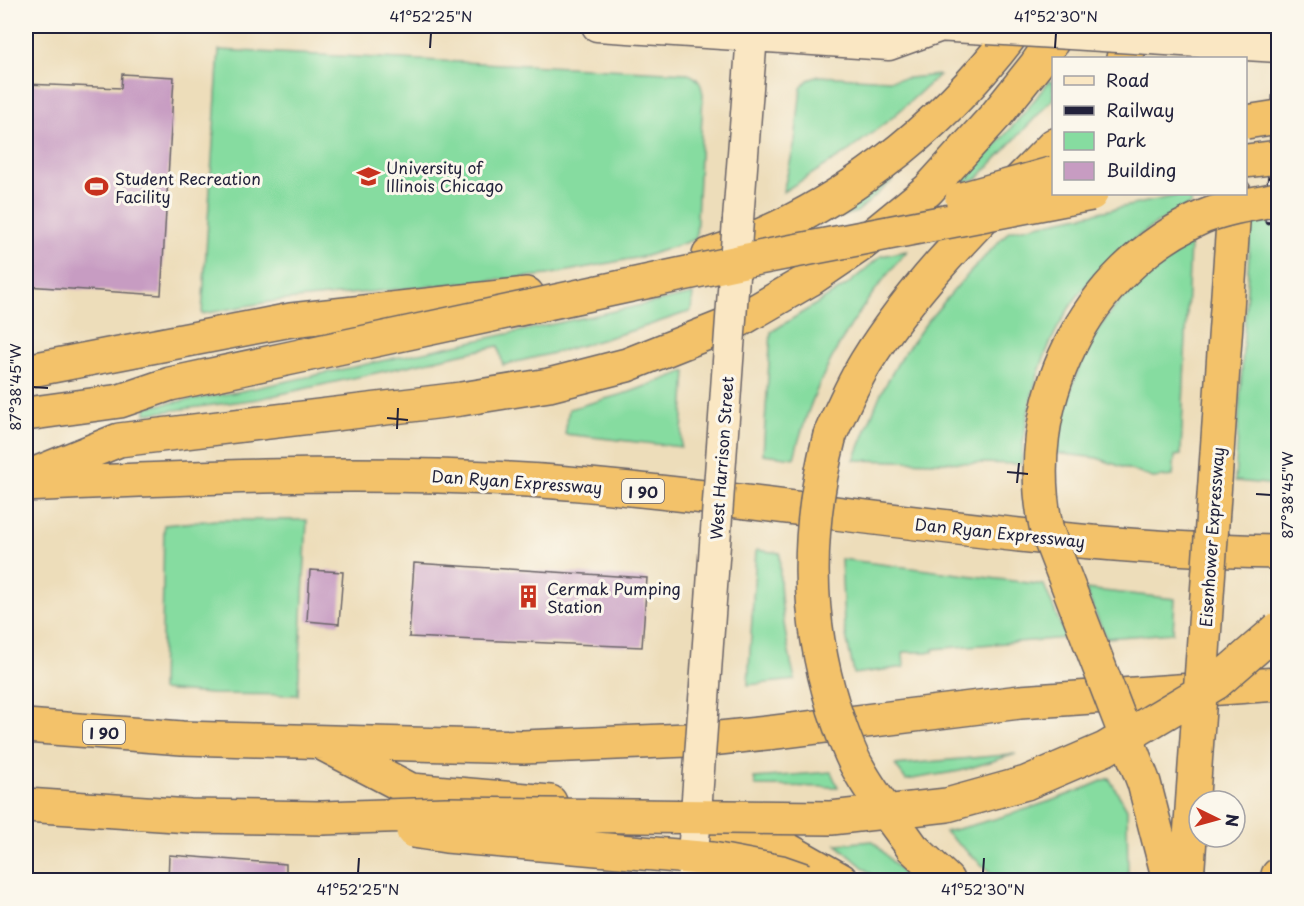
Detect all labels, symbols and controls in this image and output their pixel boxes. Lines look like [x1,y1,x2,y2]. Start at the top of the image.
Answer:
text: 41°52'25"N [389,4,473,27]
text: 41°52'30"N [1014,4,1098,27]
legend [1052,57,1247,195]
text: Road [1106,66,1150,93]
text: Railway [1106,96,1174,123]
text: Park [1106,126,1146,153]
place label: University of Illinois Chicago [386,155,503,197]
text: Building [1106,156,1176,183]
school or university icon: University of Illinois Chicago [355,163,381,189]
place label: Student Recreation Facility [115,166,261,208]
sports icon: Student Recreation Facility [84,174,110,200]
text: 87°38'45"W [3,343,26,431]
street label: West Harrison Street [703,375,739,541]
street label: Eisenhower Expressway [1193,446,1229,628]
text: 87°38'45"W [1275,451,1298,539]
street label: Dan Ryan Expressway [431,463,603,499]
road number: I 90 [622,479,664,503]
street label: Dan Ryan Expressway [914,511,1086,553]
place label: Cermak Pumping Station [547,576,681,618]
building icon: Cermak Pumping Station [516,584,542,610]
road number: I 90 [83,720,125,744]
north arrow [1187,789,1247,849]
text: N [1220,813,1245,828]
text: 41°52'25"N [316,877,400,900]
text: 41°52'30"N [941,877,1025,900]

